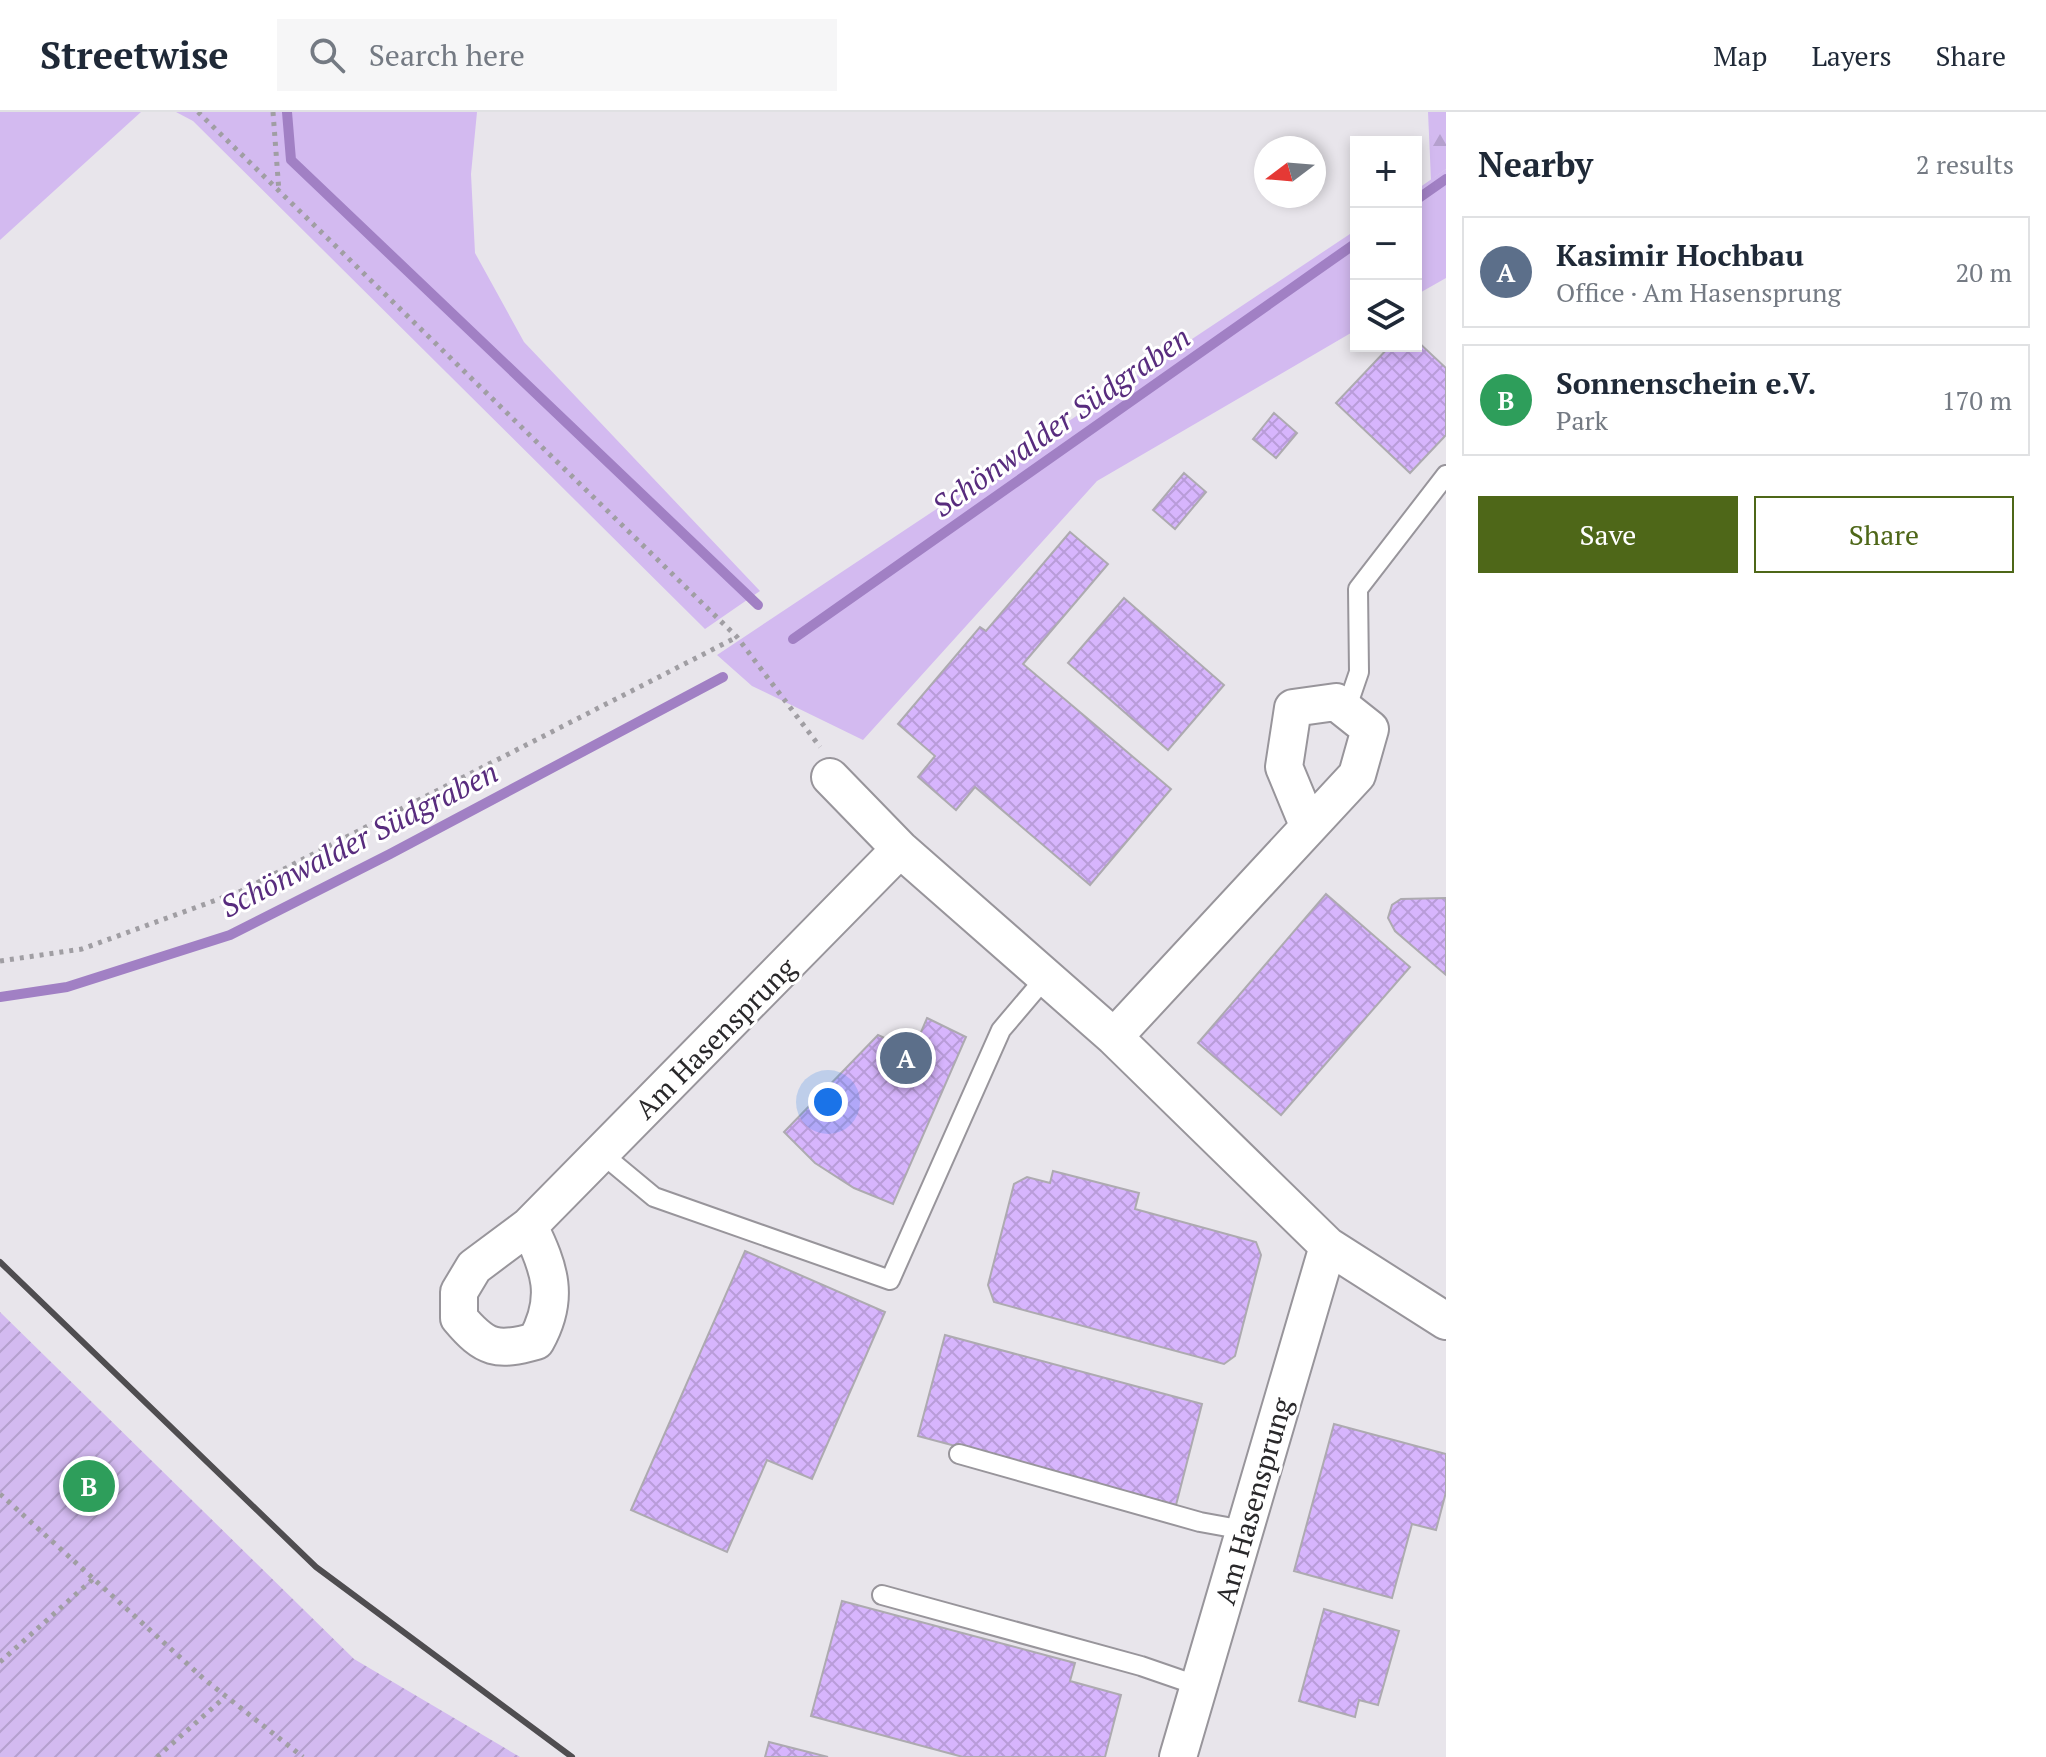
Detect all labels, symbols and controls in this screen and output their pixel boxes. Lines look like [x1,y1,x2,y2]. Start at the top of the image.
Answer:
search box [277,19,837,91]
text: Streetwise [40,30,229,80]
icon: search [305,33,349,77]
text: Search here [369,35,525,75]
text: Map [1713,37,1767,74]
text: Layers [1811,37,1892,74]
text: Share [1936,37,2006,74]
north arrow [1254,136,1326,208]
map controls [1350,136,1422,352]
button: + [1350,136,1422,208]
text: Nearby [1478,142,1593,187]
text: 2 results [1916,147,2014,181]
button: − [1350,208,1422,280]
text: Kasimir Hochbau [1556,235,1804,275]
text: A [1497,255,1515,289]
text: 20 m [1956,255,2012,289]
text: Office · Am Hasensprung [1556,275,1841,309]
button: layers [1350,280,1422,352]
water label: Schönwalder Südgraben [924,317,1198,525]
text: Sonnenschein e.V. [1556,363,1817,403]
text: B [1498,383,1514,417]
text: 170 m [1942,383,2012,417]
text: Park [1556,403,1608,437]
button: Save [1478,496,1738,573]
button: Share [1754,496,2014,573]
water label: Schönwalder Südgraben [213,752,505,926]
street label: Am Hasensprung [626,948,805,1127]
pin: A [880,1028,932,1088]
your location [808,1082,848,1122]
street label: Am Hasensprung [1206,1392,1301,1609]
pin: B [63,1456,115,1516]

